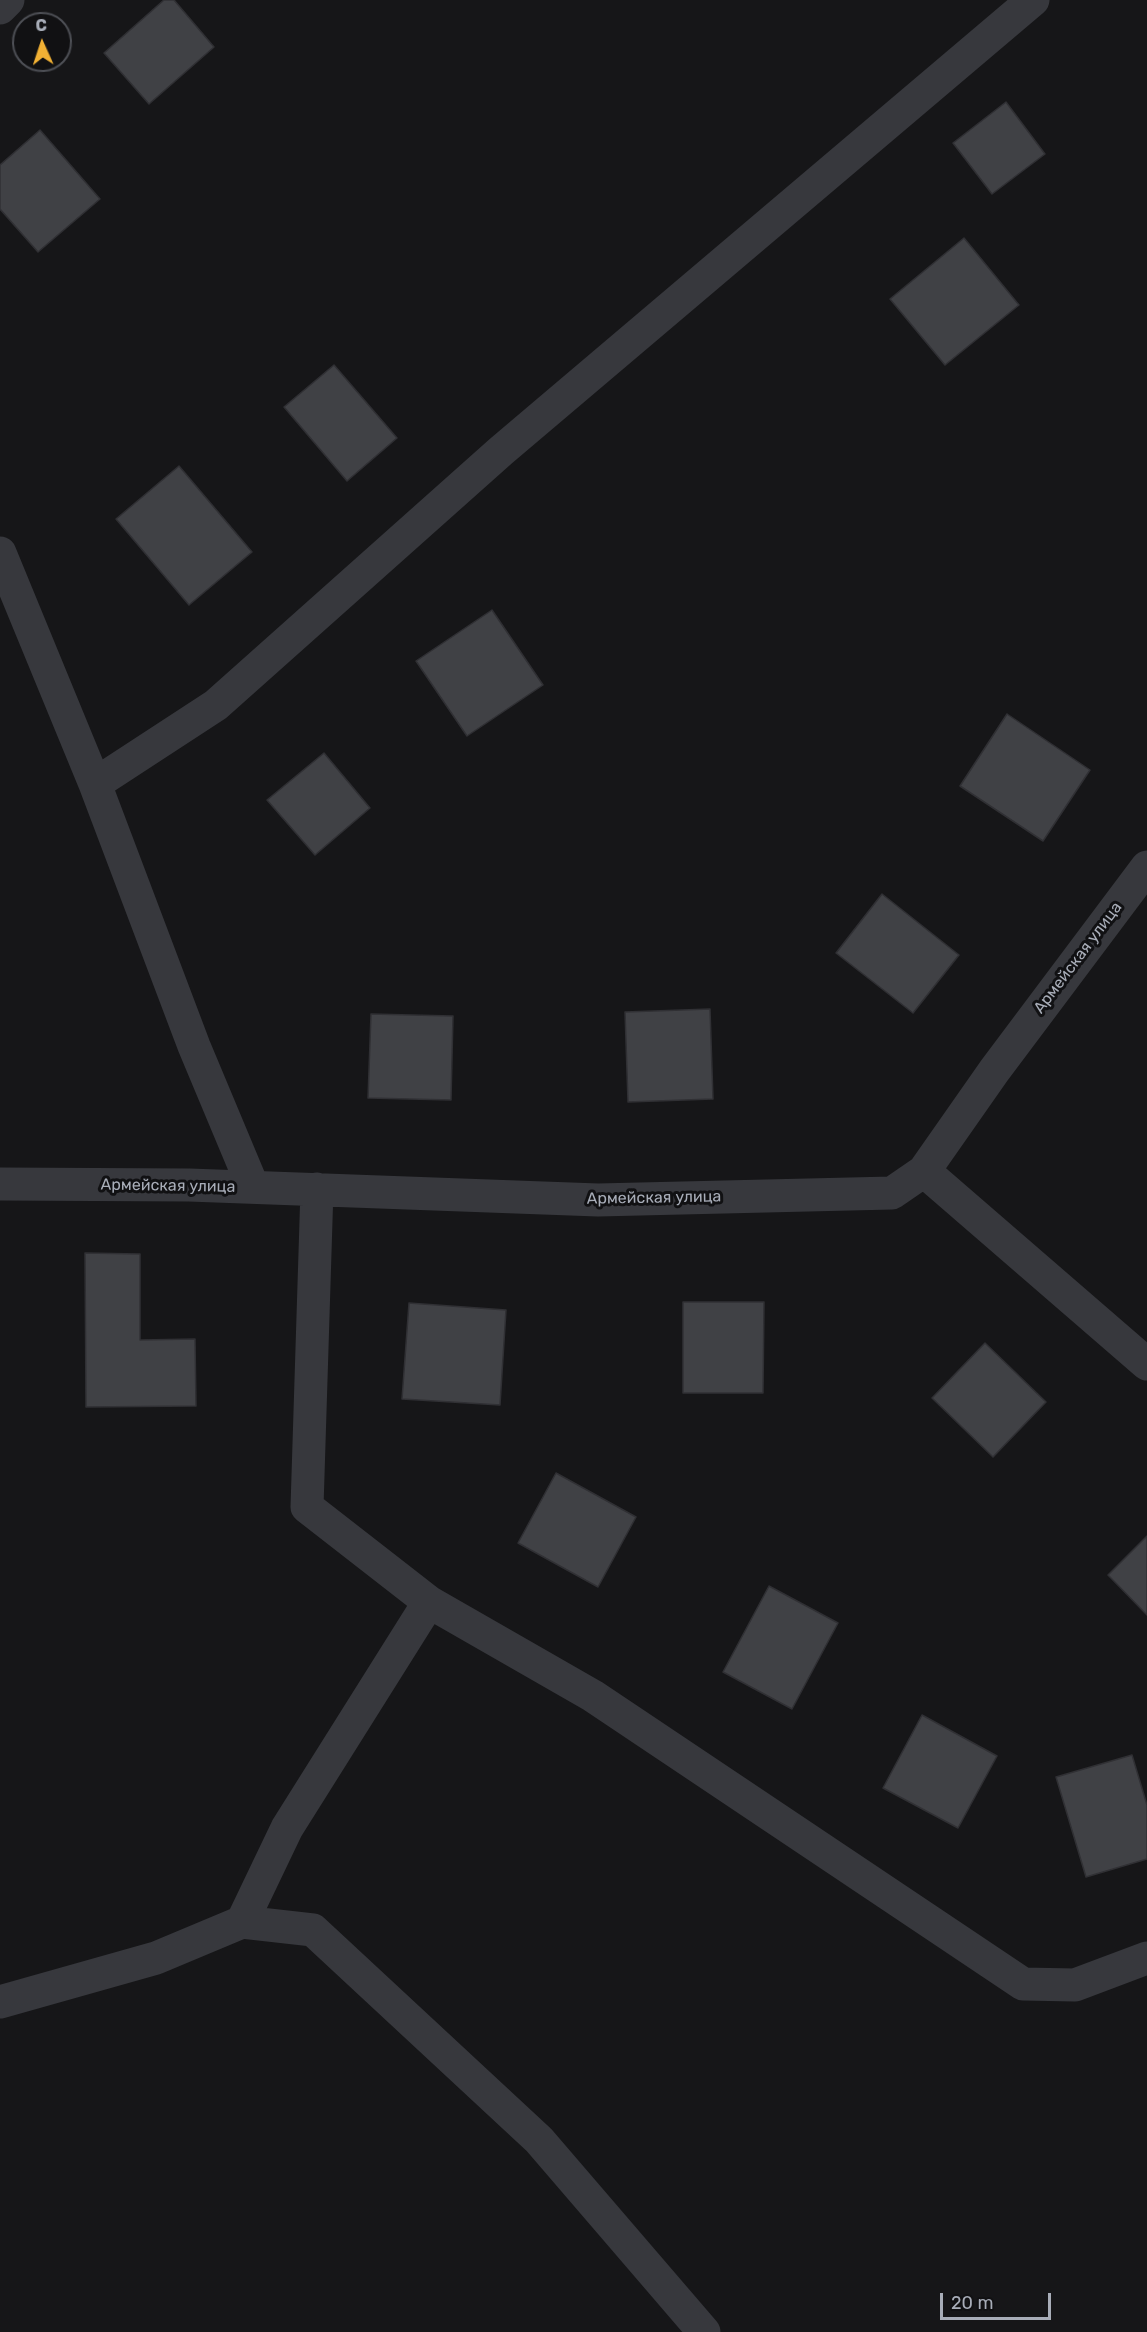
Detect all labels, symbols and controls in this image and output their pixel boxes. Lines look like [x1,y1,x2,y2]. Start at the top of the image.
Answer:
north arrow [12,12,72,72]
text: С [35,16,47,35]
street label: Армейская улица [1030,898,1126,1018]
street label: Армейская улица [100,1175,236,1197]
street label: Армейская улица [586,1187,722,1209]
scale bar [943,2281,1054,2319]
text: 20 m [951,2292,993,2314]

